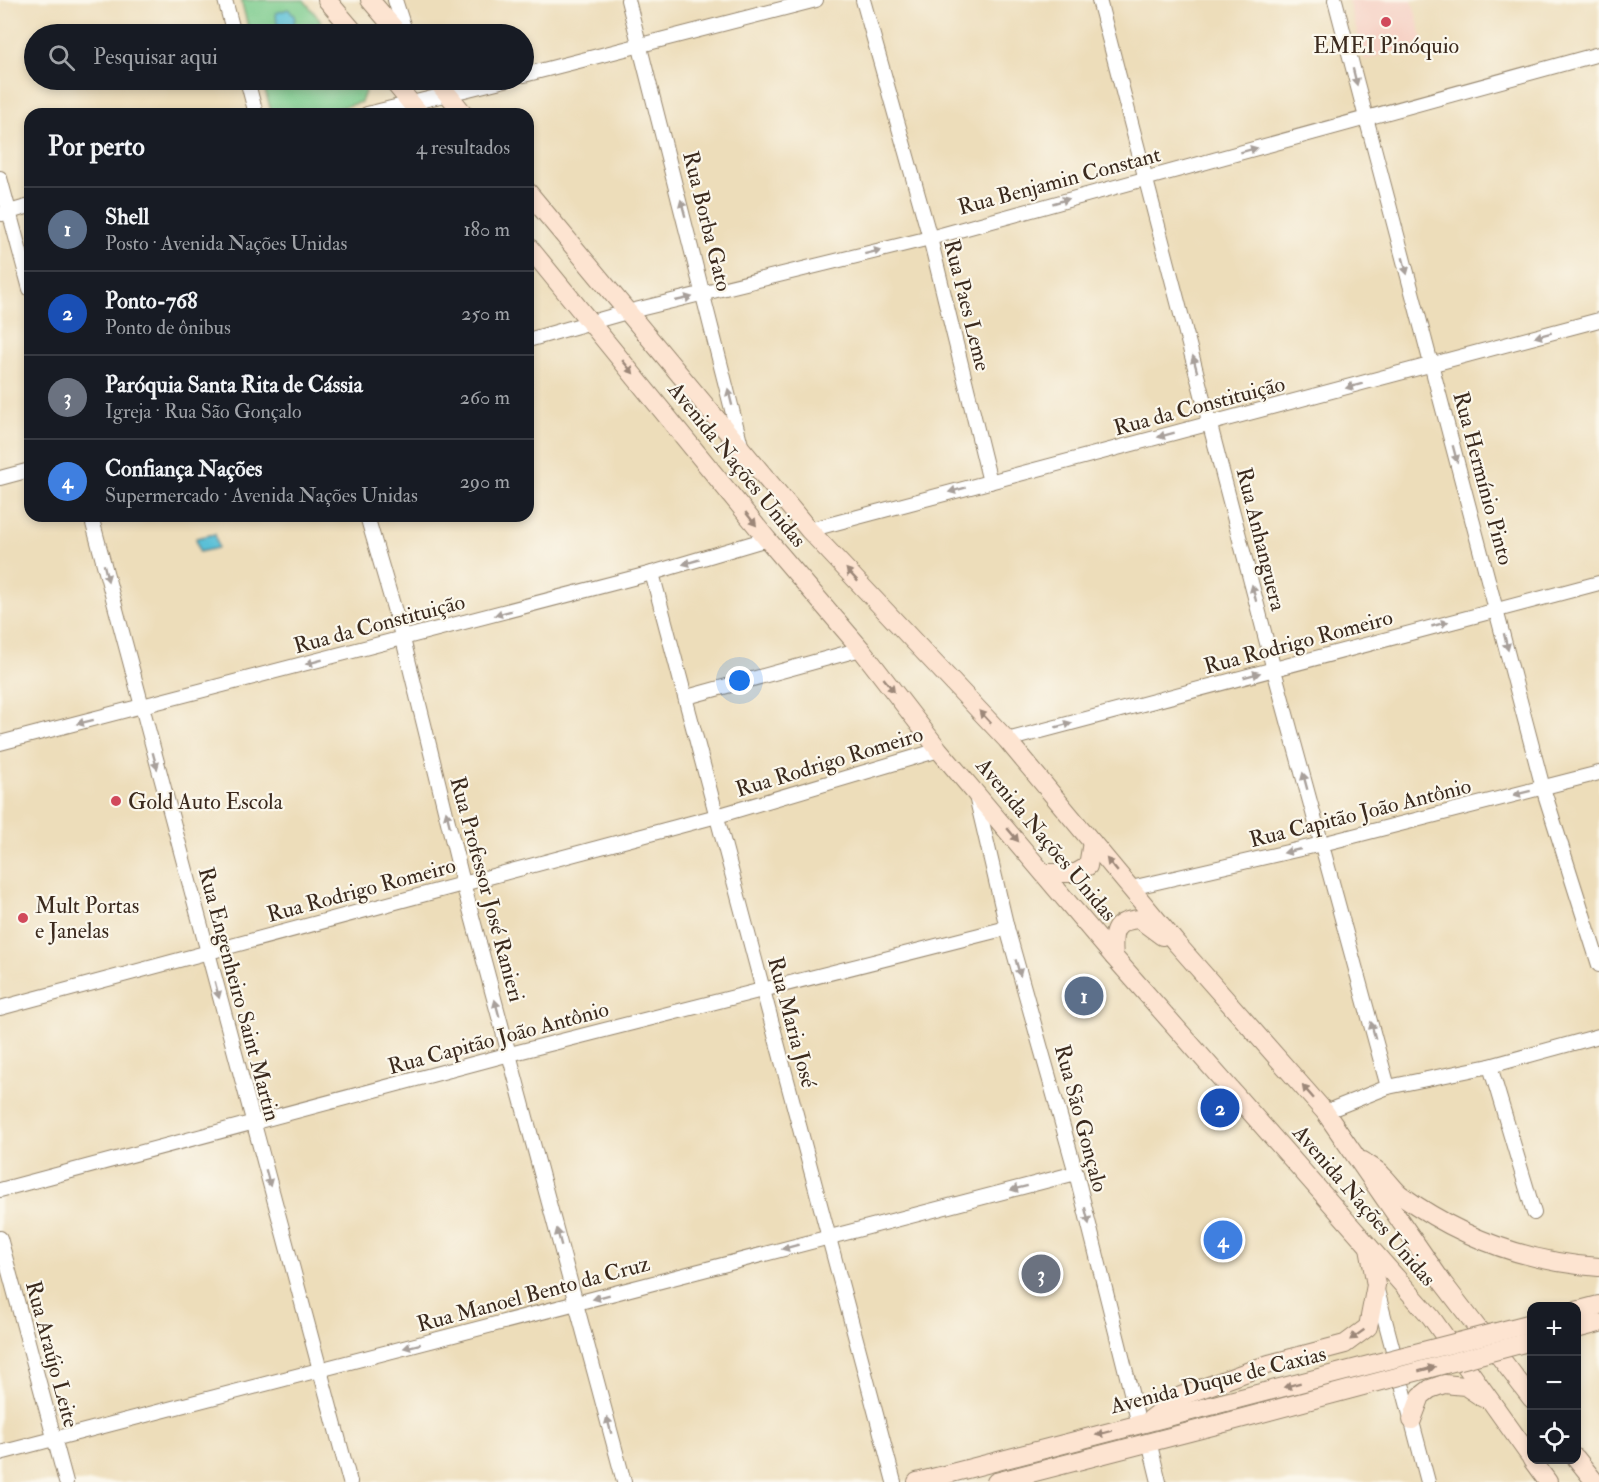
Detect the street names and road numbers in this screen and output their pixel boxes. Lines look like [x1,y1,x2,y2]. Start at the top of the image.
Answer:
street label: Rua Benjamin Constant [955,140,1164,221]
street label: Rua Borba Gato [676,148,738,294]
street label: Rua Paes Leme [937,237,997,374]
street label: Rua da Constituição [1110,370,1288,442]
street label: Avenida Nações Unidas [661,375,813,553]
street label: Rua Hermínio Pinto [1446,388,1520,568]
street label: Rua Anhanguera [1230,465,1293,615]
street label: Rua da Constituição [290,588,468,660]
street label: Rua Rodrigo Romeiro [1201,603,1396,681]
street label: Rua Rodrigo Romeiro [732,720,926,804]
street label: Avenida Nações Unidas [969,751,1123,927]
street label: Rua Capitão João Antônio [1246,772,1474,855]
street label: Rua Professor José Ranieri [443,773,531,1005]
street label: Rua Rodrigo Romeiro [264,851,459,929]
street label: Rua Engenheiro Saint Martin [192,864,286,1124]
street label: Rua Maria José [761,954,823,1092]
street label: Rua Capitão João Antônio [385,995,612,1082]
street label: Rua São Gonçalo [1048,1041,1114,1195]
street label: Avenida Nações Unidas [1286,1118,1442,1292]
street label: Rua Manoel Bento da Cruz [414,1249,653,1339]
street label: Rua Araújo Leite [19,1278,85,1431]
street label: Avenida Duque de Caxias [1106,1340,1329,1421]

